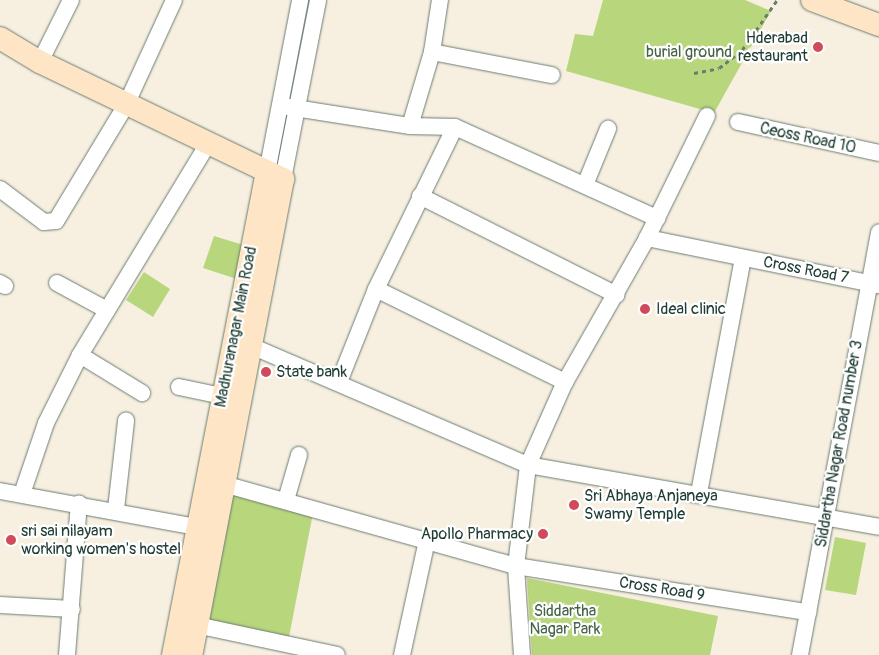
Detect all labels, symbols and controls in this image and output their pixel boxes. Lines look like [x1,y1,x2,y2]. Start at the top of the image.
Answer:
place label: Hderabad restaurant [738,28,808,66]
marker: Hderabad restaurant [812,41,824,53]
park label: burial ground [646,42,732,62]
street label: Ceoss Road 10 [758,118,858,158]
street label: Madhuranagar Main Road [211,245,261,409]
street label: Cross Road 7 [762,252,850,288]
place label: Ideal clinic [656,299,726,319]
marker: Ideal clinic [638,302,652,316]
street label: Siddartha Nagar Road number 3 [811,339,867,549]
place label: State bank [276,362,347,382]
marker: State bank [260,366,272,378]
place label: Sri Abhaya Anjaneya Swamy Temple [584,486,718,524]
marker: Sri Abhaya Anjaneya Swamy Temple [568,499,580,511]
place label: sri sai nilayam working women's hostel [21,521,181,559]
place label: Apollo Pharmacy [421,524,533,544]
marker: Apollo Pharmacy [537,528,549,540]
marker: sri sai nilayam working women's hostel [5,534,17,546]
street label: Cross Road 9 [618,573,706,605]
park label: Siddartha Nagar Park [530,601,600,639]

